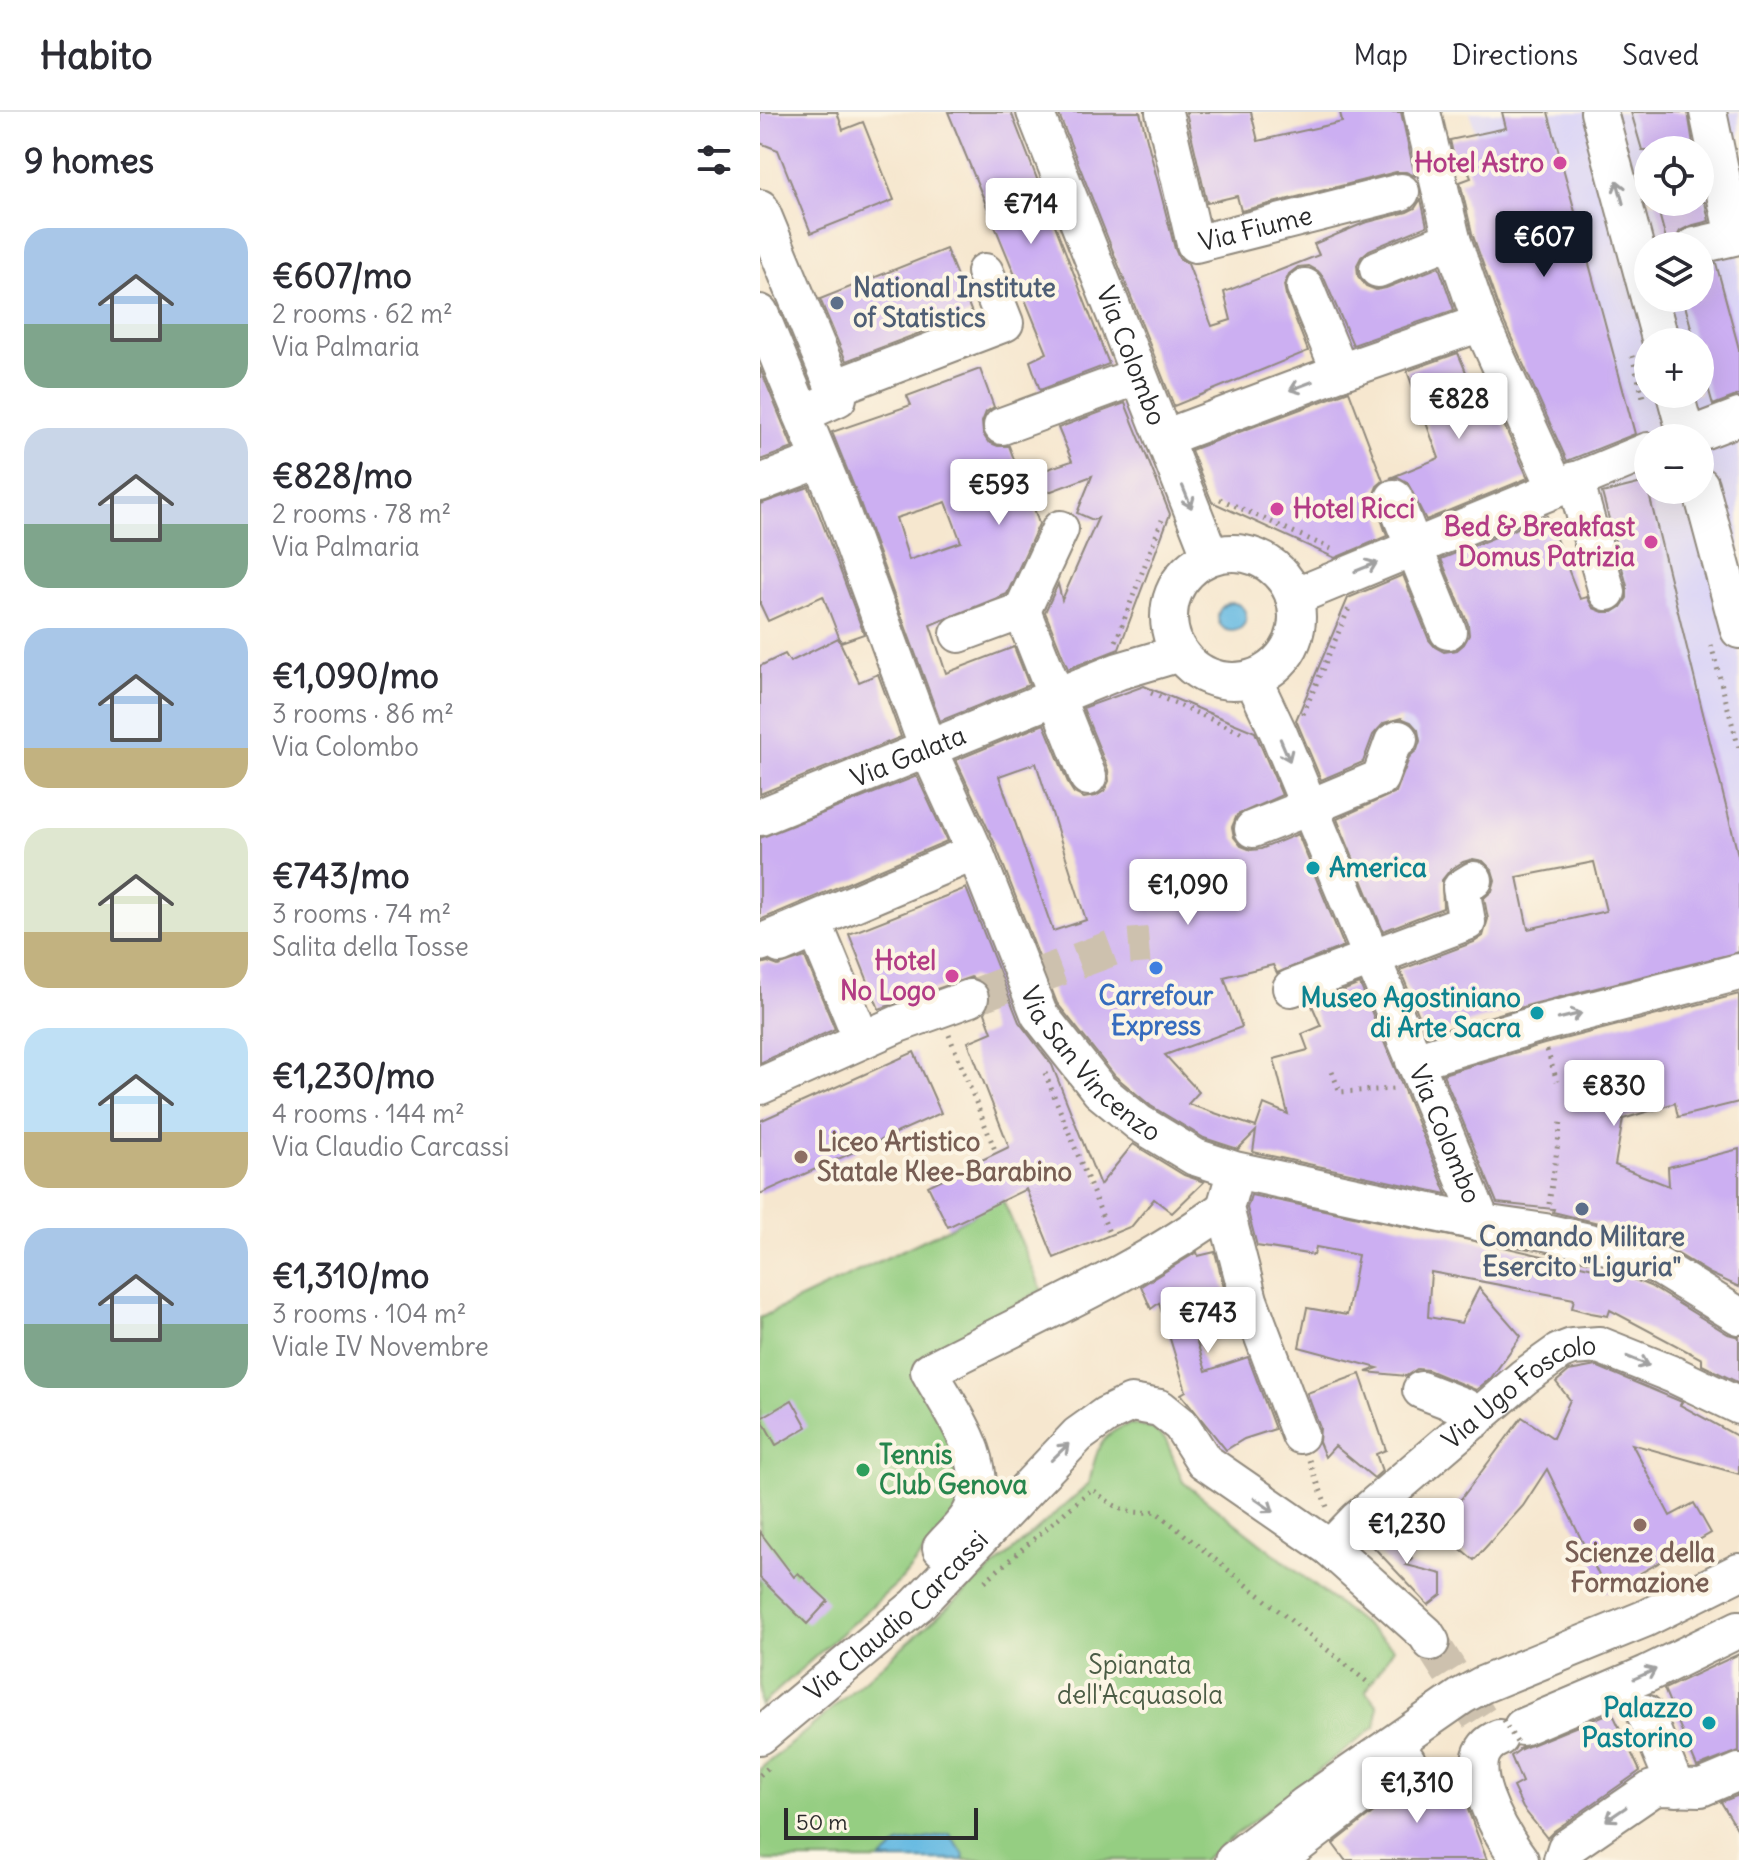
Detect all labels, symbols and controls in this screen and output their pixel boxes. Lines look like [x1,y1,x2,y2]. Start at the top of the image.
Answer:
text: Habito [40,32,153,79]
text: Map [1353,37,1408,73]
text: Directions [1452,37,1578,73]
text: Saved [1622,37,1699,73]
map controls [1634,136,1714,504]
button: locate [1634,136,1714,216]
icon: filters [692,138,736,182]
text: 9 homes [24,139,154,182]
place label: Hotel Astro [1414,146,1544,179]
marker: Hotel Astro [1551,154,1569,172]
pin: €714 [984,178,1078,246]
one-way arrow [1612,179,1627,205]
text: €714 [1004,187,1058,220]
street label: Via Fiume [1195,198,1316,258]
pin: €607 [1497,211,1591,279]
text: €607 [1513,220,1575,253]
button: layers [1634,232,1714,312]
text: €607/mo [272,254,412,297]
icon: home [88,260,184,356]
place label: National Institute of Statistics [853,271,1056,334]
street label: Via Colombo [1089,281,1174,430]
marker: National Institute of Statistics [828,294,846,312]
text: 2 rooms · 62 m² [272,297,453,330]
button: + [1634,328,1714,408]
text: Via Palmaria [272,330,420,363]
pin: €828 [1412,373,1506,441]
one-way arrow [1290,380,1314,394]
text: €828 [1429,382,1489,415]
button: − [1634,424,1714,504]
text: €828/mo [272,454,413,497]
pin: €593 [952,459,1046,527]
icon: home [88,460,184,556]
text: €593 [968,468,1030,501]
one-way arrow [1181,484,1195,509]
place label: Hotel Ricci [1293,492,1415,525]
text: 2 rooms · 78 m² [272,497,451,530]
marker: Hotel Ricci [1268,500,1286,518]
place label: Bed & Breakfast Domus Patrizia [1444,510,1635,573]
text: Via Palmaria [272,530,420,563]
marker: Bed & Breakfast Domus Patrizia [1642,533,1660,551]
one-way arrow [1353,558,1378,573]
text: €1,090/mo [272,654,439,697]
icon: home [88,660,184,756]
text: 3 rooms · 86 m² [272,697,454,730]
street label: Via Galata [846,718,970,794]
text: Via Colombo [272,730,419,763]
one-way arrow [1279,737,1294,762]
place label: America [1329,851,1427,884]
text: €743/mo [272,854,410,897]
pin: €1,090 [1123,859,1253,927]
marker: America [1304,859,1322,877]
icon: home [88,860,184,956]
text: €1,090 [1147,868,1229,901]
text: 3 rooms · 74 m² [272,897,451,930]
text: Salita della Tosse [272,930,469,963]
place label: Hotel No Logo [840,944,936,1007]
marker: Carrefour Express [1147,959,1165,977]
marker: Hotel No Logo [943,967,961,985]
place label: Carrefour Express [1099,979,1214,1042]
street label: Via San Vincenzo [1014,981,1167,1148]
place label: Museo Agostiniano di Arte Sacra [1301,981,1521,1044]
marker: Museo Agostiniano di Arte Sacra [1528,1004,1546,1022]
one-way arrow [1556,1007,1582,1022]
text: €1,230/mo [272,1054,435,1097]
icon: home [88,1060,184,1156]
street label: Via Colombo [1402,1060,1489,1208]
pin: €830 [1567,1060,1661,1128]
text: €830 [1582,1069,1646,1102]
text: 4 rooms · 144 m² [272,1097,465,1130]
place label: Liceo Artistico Statale Klee-Barabino [817,1125,1072,1188]
text: Via Claudio Carcassi [272,1130,509,1163]
marker: Liceo Artistico Statale Klee-Barabino [792,1148,810,1166]
marker: Comando Militare Esercito "Liguria" [1573,1200,1591,1218]
place label: Comando Militare Esercito "Liguria" [1479,1220,1685,1283]
text: €1,310/mo [272,1254,429,1297]
icon: home [88,1260,184,1356]
pin: €743 [1161,1287,1255,1355]
text: €743 [1179,1296,1237,1329]
text: 3 rooms · 104 m² [272,1297,467,1330]
street label: Via Ugo Foscolo [1435,1328,1597,1456]
text: Viale IV Novembre [272,1330,489,1363]
one-way arrow [1625,1355,1650,1369]
place label: Tennis Club Genova [879,1438,1028,1501]
one-way arrow [1050,1443,1070,1462]
marker: Tennis Club Genova [854,1461,872,1479]
one-way arrow [1252,1497,1274,1513]
pin: €1,230 [1342,1498,1472,1566]
text: €1,230 [1368,1507,1446,1540]
marker: Scienze della Formazione [1631,1516,1649,1534]
street label: Via Claudio Carcassi [798,1523,995,1708]
place label: Scienze della Formazione [1565,1536,1715,1599]
park label: Spianata dell'Acquasola [1057,1648,1223,1711]
one-way arrow [1633,1666,1657,1681]
place label: Palazzo Pastorino [1582,1691,1693,1754]
marker: Palazzo Pastorino [1700,1714,1718,1732]
pin: €1,310 [1352,1757,1482,1825]
text: €1,310 [1380,1766,1454,1799]
scale bar [784,1804,978,1840]
one-way arrow [1605,1806,1628,1822]
text: 50 m [796,1808,848,1836]

